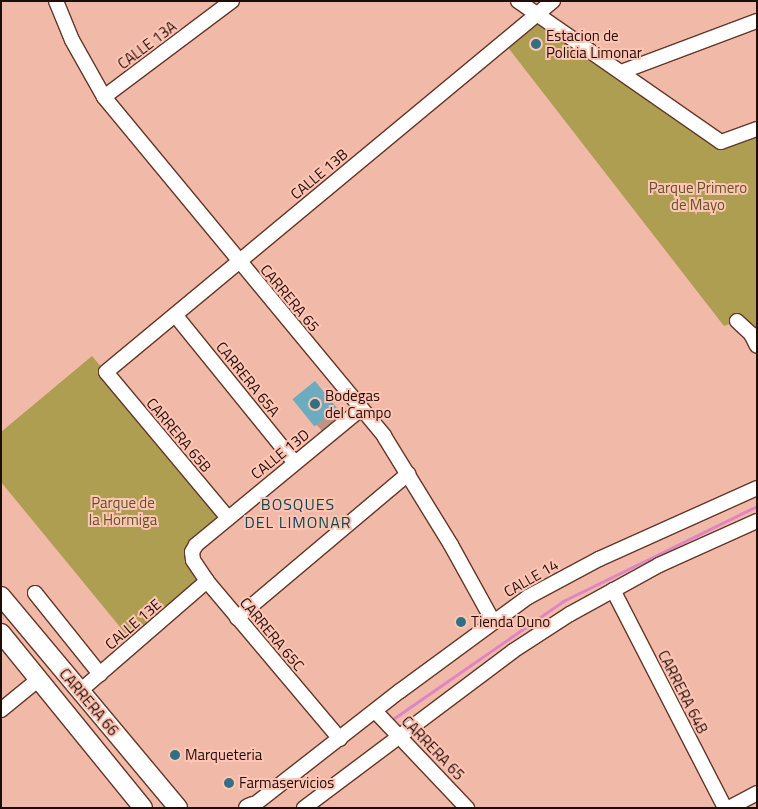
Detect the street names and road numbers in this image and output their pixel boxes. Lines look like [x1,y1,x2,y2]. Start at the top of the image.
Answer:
street label: CALLE 13A [114,17,180,73]
street label: CALLE 13B [287,145,351,203]
street label: CARRERA 65 [257,261,323,335]
street label: CARRERA 65A [212,338,284,420]
street label: CARRERA 65B [143,394,215,476]
street label: CALLE 13D [247,425,313,483]
street label: CALLE 14 [501,555,561,601]
street label: CARRERA 65C [236,594,308,674]
street label: CALLE 13E [101,595,165,653]
street label: CARRERA 64B [654,647,712,737]
street label: CARRERA 66 [56,665,122,739]
street label: CARRERA 65 [398,712,468,784]

